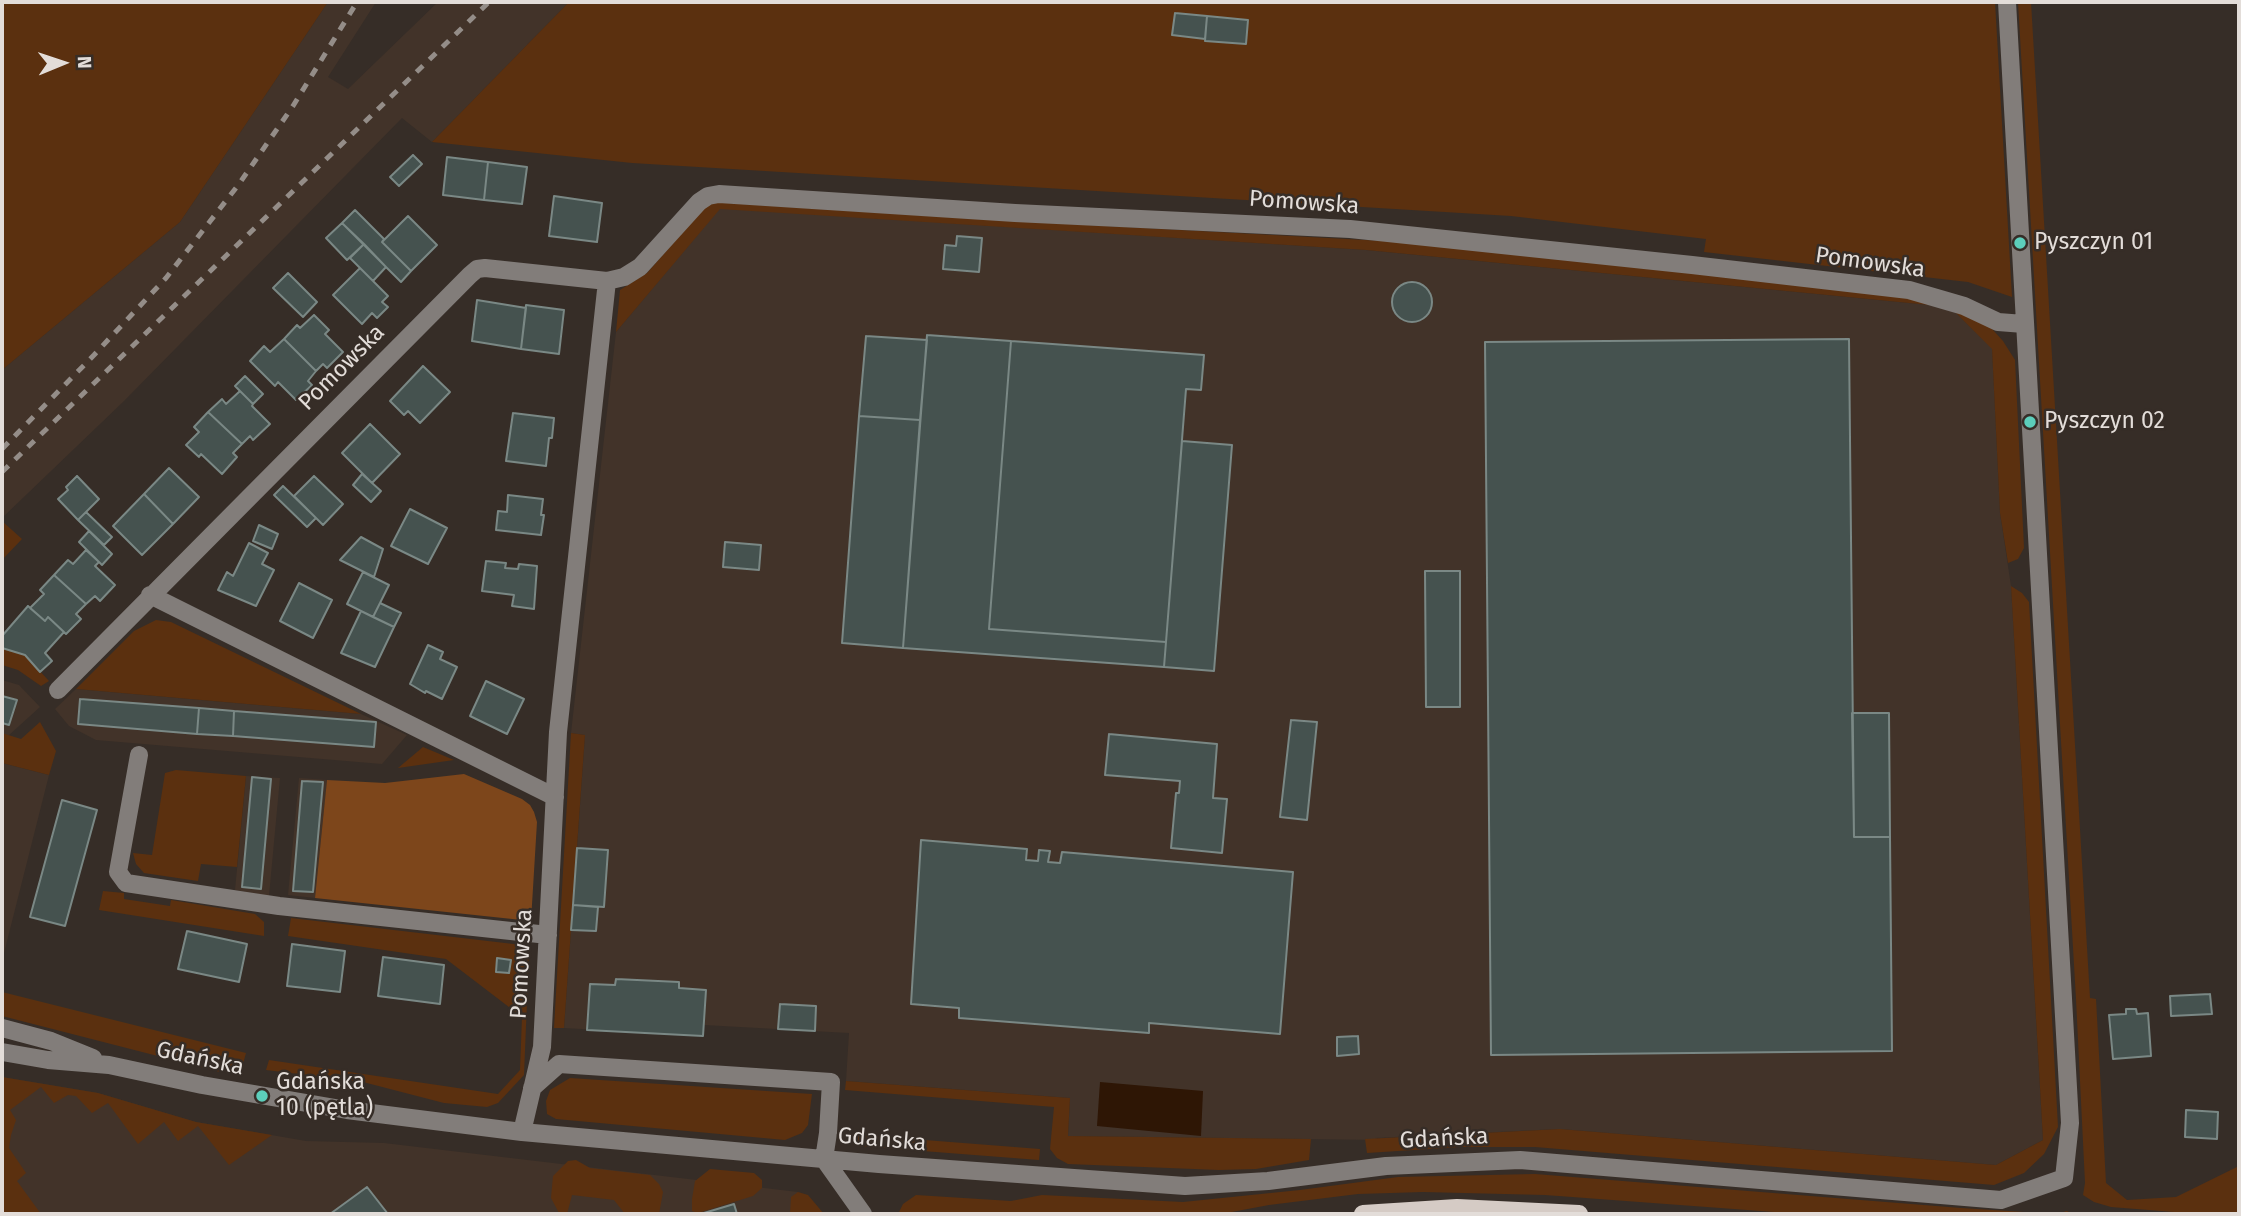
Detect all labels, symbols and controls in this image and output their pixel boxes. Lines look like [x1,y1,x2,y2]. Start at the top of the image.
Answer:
north arrow [28,28,98,98]
text: N [73,56,96,69]
street label: Pomowska [1248,185,1360,221]
place label: Pyszczyn 01 [2034,229,2153,257]
marker: Pyszczyn 01 [2012,235,2028,251]
street label: Pomowska [1813,242,1927,284]
street label: Pomowska [293,319,391,417]
place label: Pyszczyn 02 [2044,408,2165,436]
marker: Pyszczyn 02 [2022,414,2038,430]
street label: Pomowska [505,908,539,1020]
street label: Gdańska [154,1036,246,1082]
place label: Gdańska 10 (pętla) [276,1069,373,1123]
marker: Gdańska 10 (pętla) [254,1088,270,1104]
street label: Gdańska [836,1122,928,1158]
street label: Gdańska [1399,1123,1489,1155]

